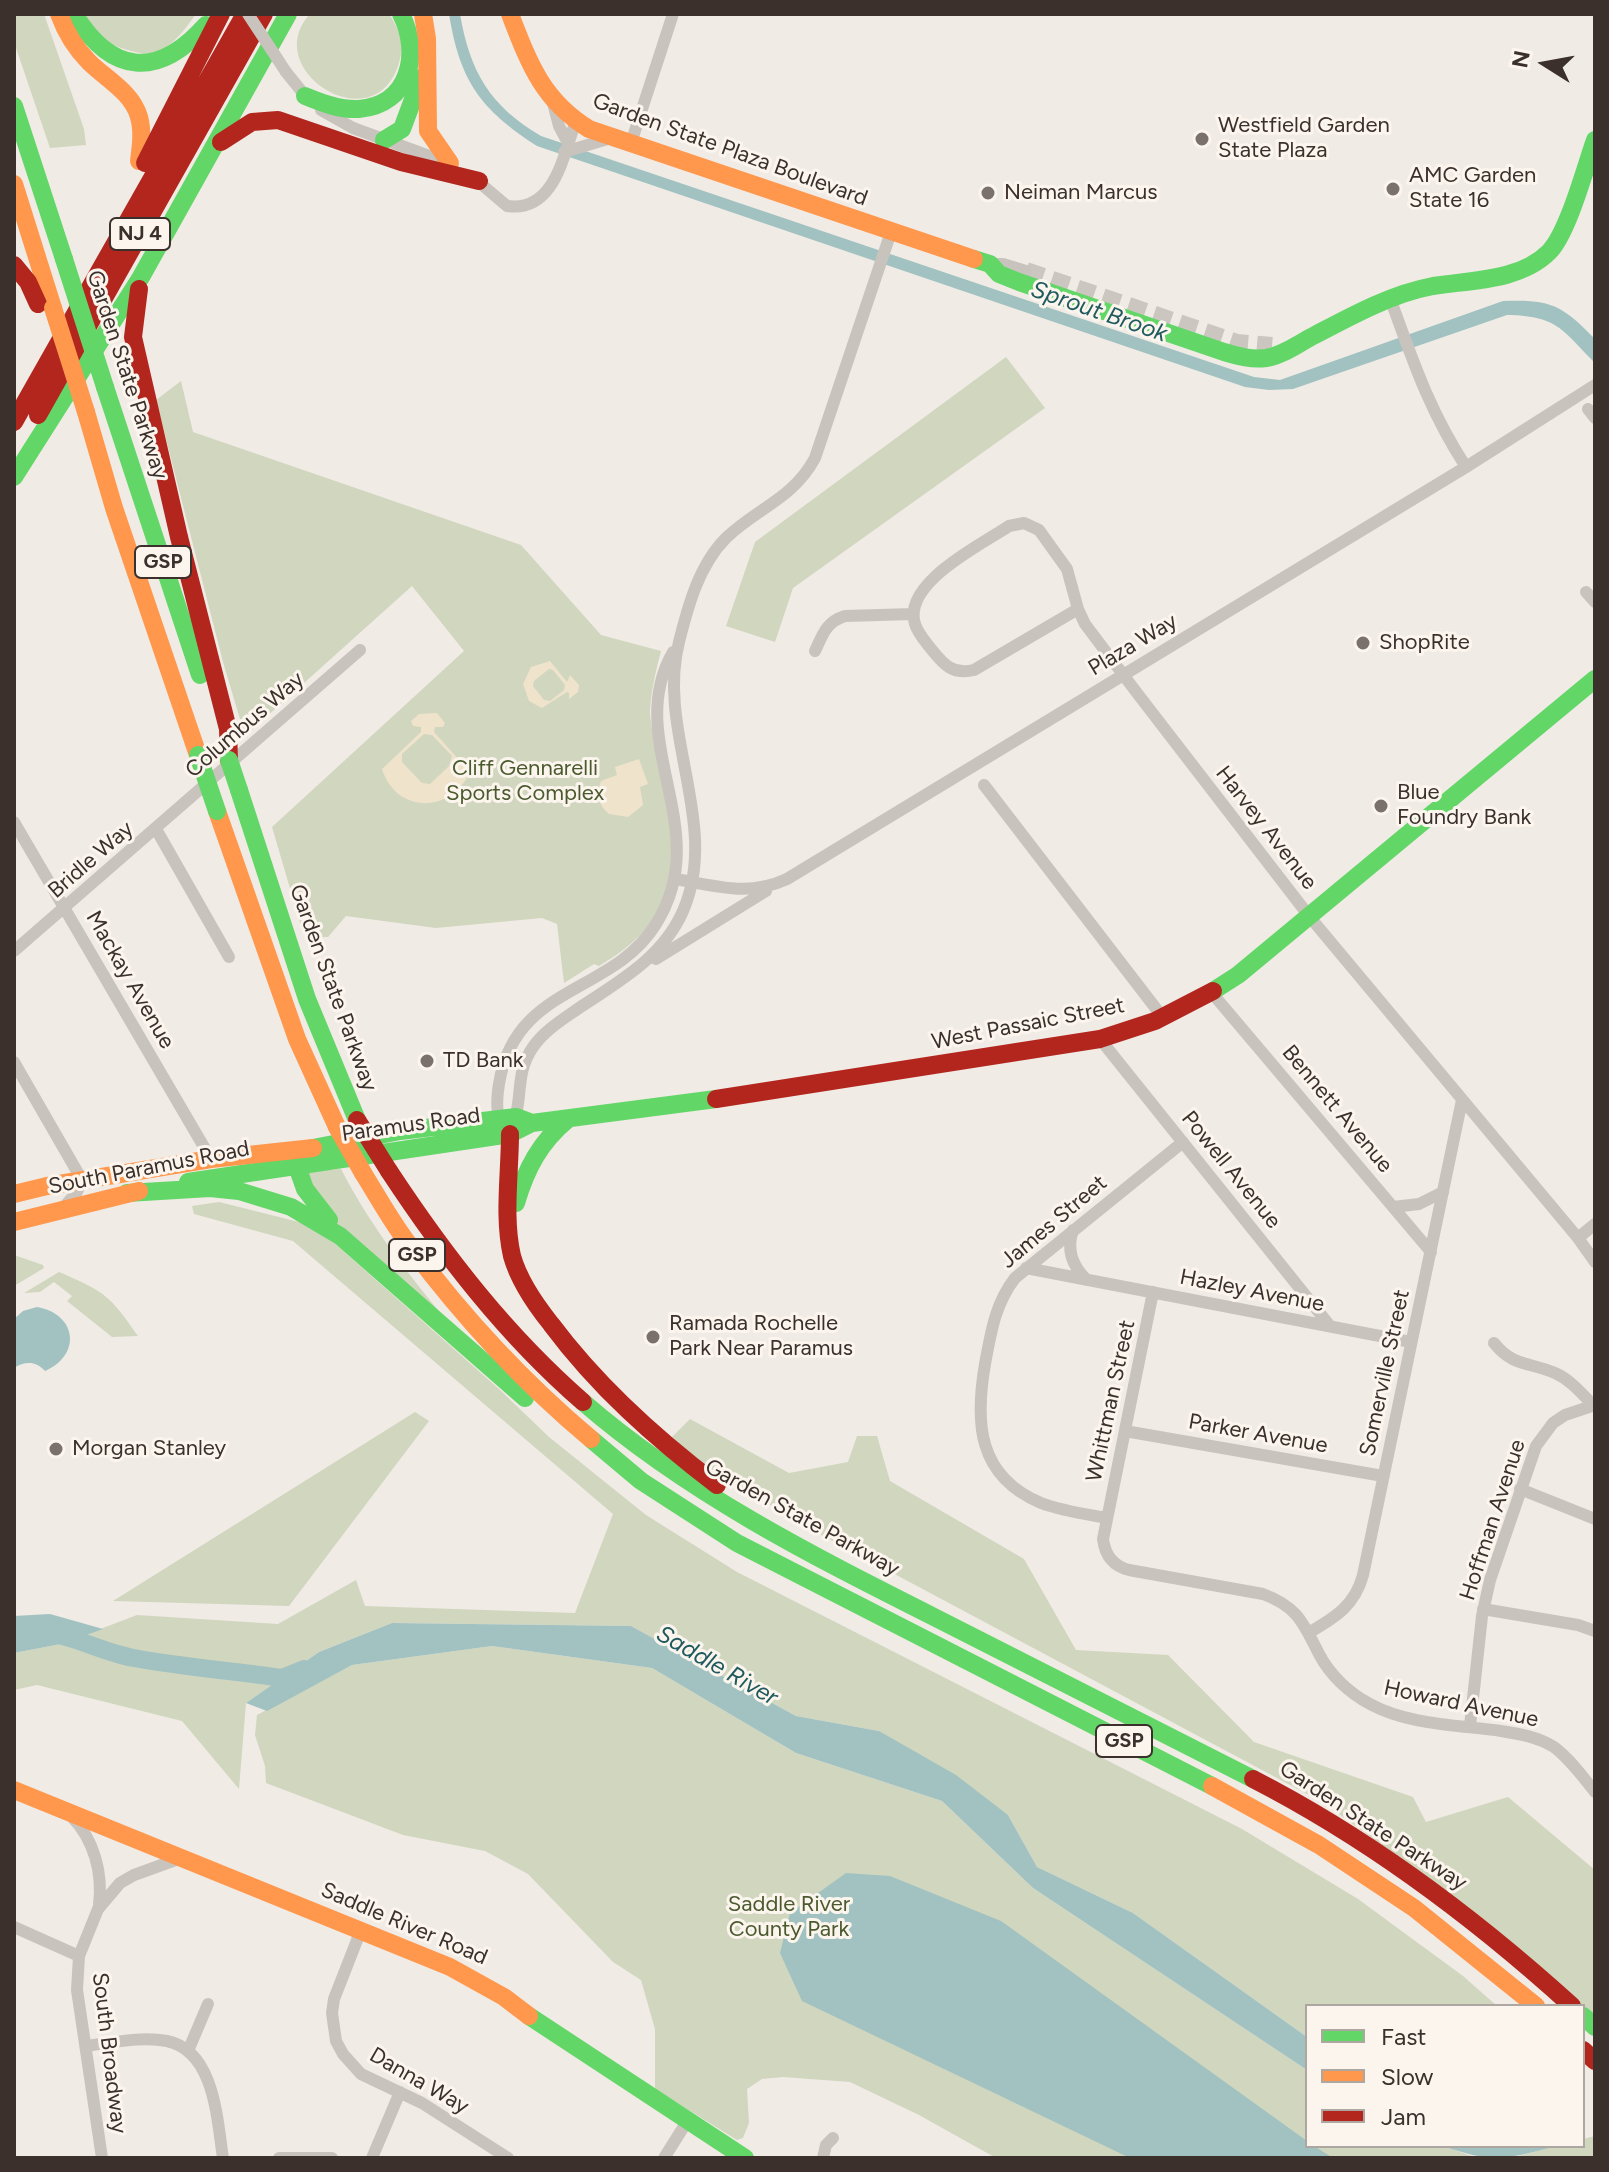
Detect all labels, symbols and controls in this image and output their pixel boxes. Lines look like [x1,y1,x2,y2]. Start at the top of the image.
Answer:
north arrow [1505,24,1585,104]
text: N [1506,48,1536,70]
street label: Garden State Plaza Boulevard [589,88,871,212]
place label: Westfield Garden State Plaza [1218,113,1390,164]
marker: Westfield Garden State Plaza [1193,130,1211,148]
place label: AMC Garden State 16 [1409,163,1536,214]
place label: Neiman Marcus [1004,180,1157,206]
marker: AMC Garden State 16 [1384,180,1402,198]
marker: Neiman Marcus [979,184,997,202]
road number: NJ 4 [110,218,170,250]
street label: Garden State Parkway [81,267,173,483]
water label: Sprout Brook [1027,275,1171,349]
road number: GSP [135,546,191,578]
street label: Plaza Way [1084,608,1182,682]
place label: ShopRite [1379,630,1470,656]
marker: ShopRite [1354,634,1372,652]
street label: Columbus Way [180,666,310,784]
park label: Cliff Gennarelli Sports Complex [446,756,604,808]
street label: Harvey Avenue [1210,761,1322,895]
place label: Blue Foundry Bank [1397,780,1531,832]
marker: Blue Foundry Bank [1372,797,1390,815]
street label: Bridle Way [43,816,139,904]
street label: Garden State Parkway [283,881,383,1095]
street label: Mackay Avenue [80,906,180,1054]
street label: West Passaic Street [929,992,1127,1056]
street label: Bennett Avenue [1276,1040,1398,1178]
place label: TD Bank [443,1048,523,1074]
marker: TD Bank [418,1052,436,1070]
street label: Paramus Road [340,1102,482,1148]
street label: Powell Avenue [1176,1106,1286,1234]
street label: South Paramus Road [46,1136,252,1200]
street label: James Street [996,1170,1112,1274]
road number: GSP [389,1239,445,1271]
street label: Hazley Avenue [1178,1264,1326,1318]
street label: Somerville Street [1354,1287,1416,1459]
place label: Ramada Rochelle Park Near Paramus [669,1311,853,1362]
street label: Whittman Street [1081,1318,1141,1484]
marker: Ramada Rochelle Park Near Paramus [644,1328,662,1346]
street label: Parker Avenue [1186,1409,1330,1459]
place label: Morgan Stanley [72,1436,226,1462]
street label: Hoffman Avenue [1455,1436,1531,1604]
marker: Morgan Stanley [47,1440,65,1458]
street label: Garden State Parkway [700,1454,904,1582]
water label: Saddle River [651,1620,783,1712]
street label: Howard Avenue [1381,1675,1541,1733]
road number: GSP [1096,1725,1152,1757]
street label: Garden State Parkway [1274,1756,1472,1896]
street label: Saddle River Road [317,1877,491,1971]
park label: Saddle River County Park [728,1892,850,1944]
street label: South Broadway [86,1971,132,2135]
legend [1305,2004,1585,2148]
text: Fast [1381,2022,1426,2051]
street label: Danna Way [365,2042,473,2120]
text: Slow [1381,2062,1433,2091]
text: Jam [1381,2102,1426,2131]

